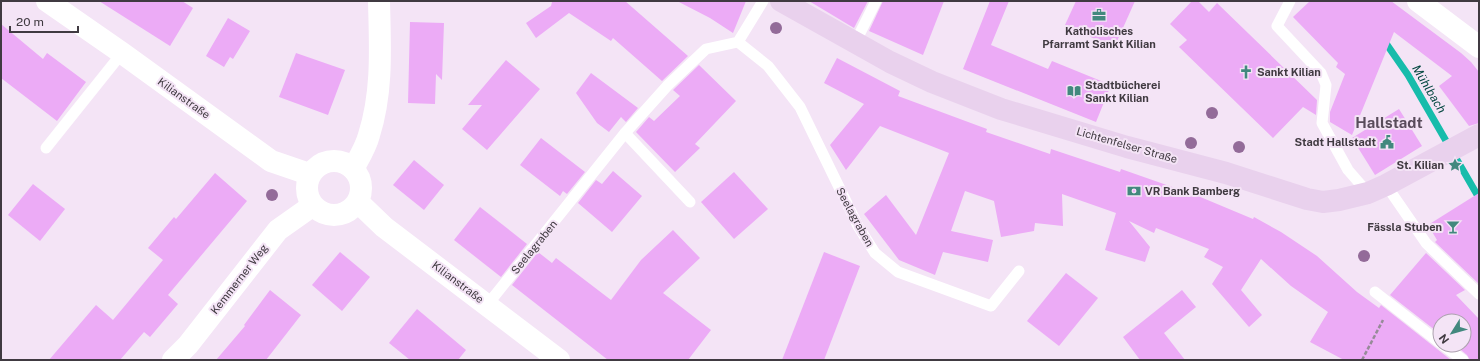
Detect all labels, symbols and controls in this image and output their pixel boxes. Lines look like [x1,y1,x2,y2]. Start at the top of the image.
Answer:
office icon: Katholisches Pfarramt Sankt Kilian [1091,7,1107,23]
scale bar [10,8,78,34]
text: 20 m [16,15,44,29]
place label: Katholisches Pfarramt Sankt Kilian [1042,25,1156,50]
water label: Mühlbach [1409,62,1449,116]
church icon: Sankt Kilian [1238,64,1254,80]
place label: Sankt Kilian [1257,66,1321,78]
street label: Kilianstraße [156,75,212,121]
place label: Stadtbücherei Sankt Kilian [1085,79,1160,104]
library icon: Stadtbücherei Sankt Kilian [1066,83,1082,99]
district label: Hallstadt [1355,114,1423,131]
street label: Lichtenfelser Straße [1075,125,1179,165]
public building icon: Stadt Hallstadt [1379,134,1395,150]
place label: Stadt Hallstadt [1295,136,1376,148]
place icon: St. Kilian [1447,157,1463,173]
place label: St. Kilian [1396,159,1444,171]
bank icon: VR Bank Bamberg [1126,183,1142,199]
place label: VR Bank Bamberg [1145,185,1240,197]
street label: Seelagraben [834,186,876,248]
street label: Seelagraben [509,218,559,276]
bar icon: Fässla Stuben [1445,219,1461,235]
place label: Fässla Stuben [1367,221,1442,233]
street label: Kemmerner Weg [208,242,270,316]
street label: Kilianstraße [430,259,486,305]
north arrow [1432,313,1472,353]
text: N [1437,332,1451,346]

